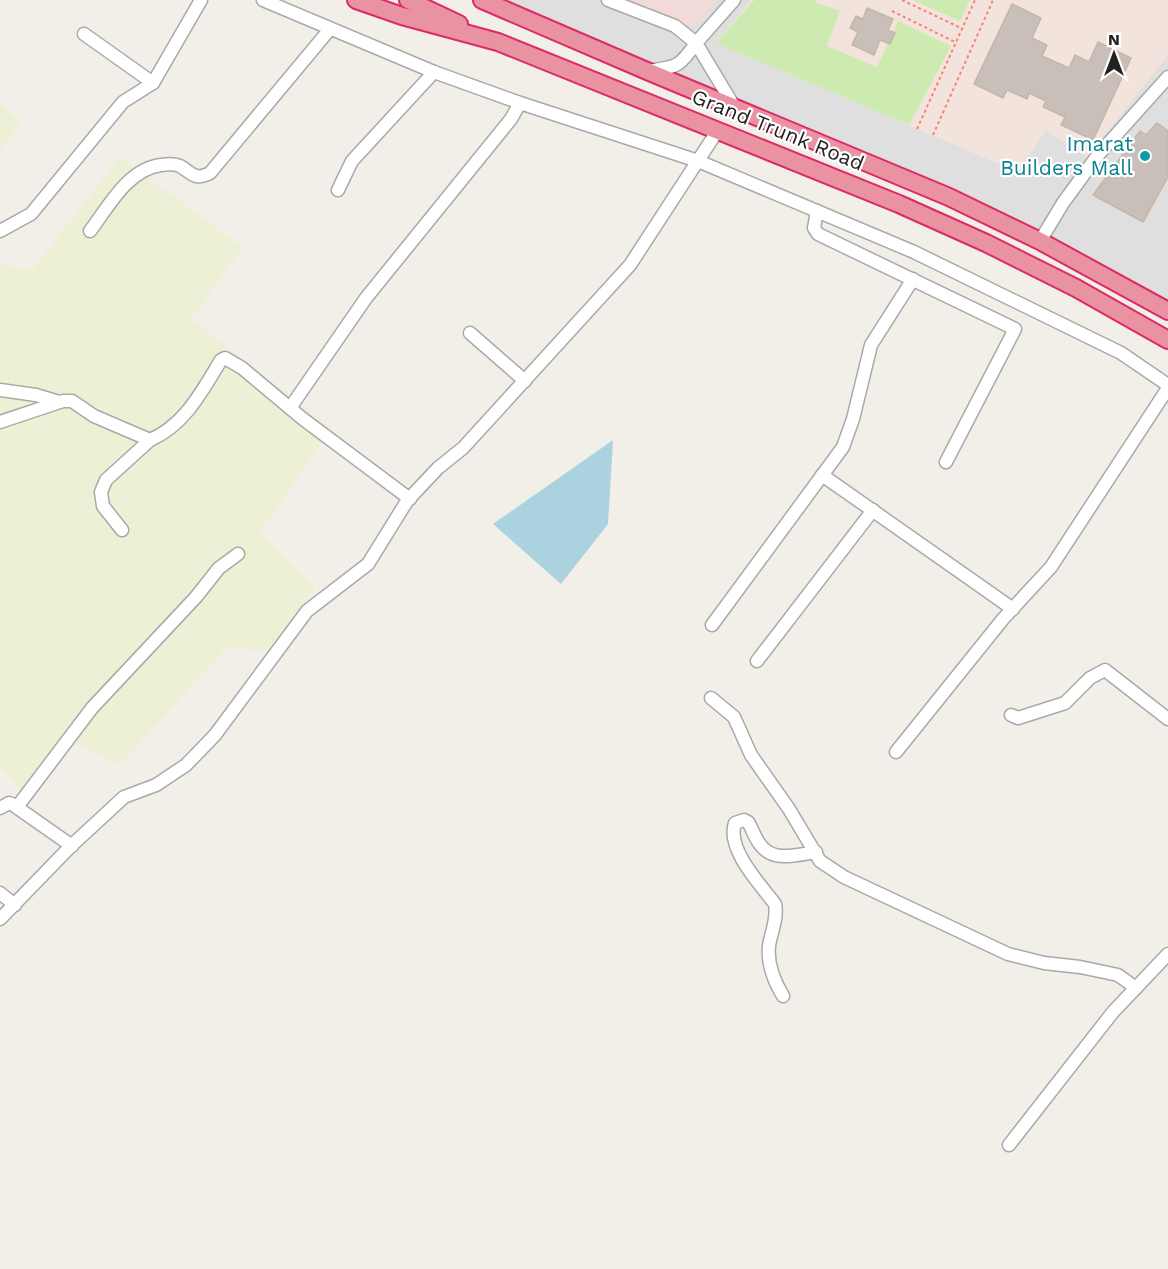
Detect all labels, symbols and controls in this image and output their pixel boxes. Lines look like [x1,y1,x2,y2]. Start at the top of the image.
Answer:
north arrow [1084,24,1144,84]
text: N [1108,30,1120,49]
street label: Grand Trunk Road [688,84,868,176]
place label: Imarat Builders Mall [1000,131,1134,180]
marker: Imarat Builders Mall [1138,149,1152,163]

